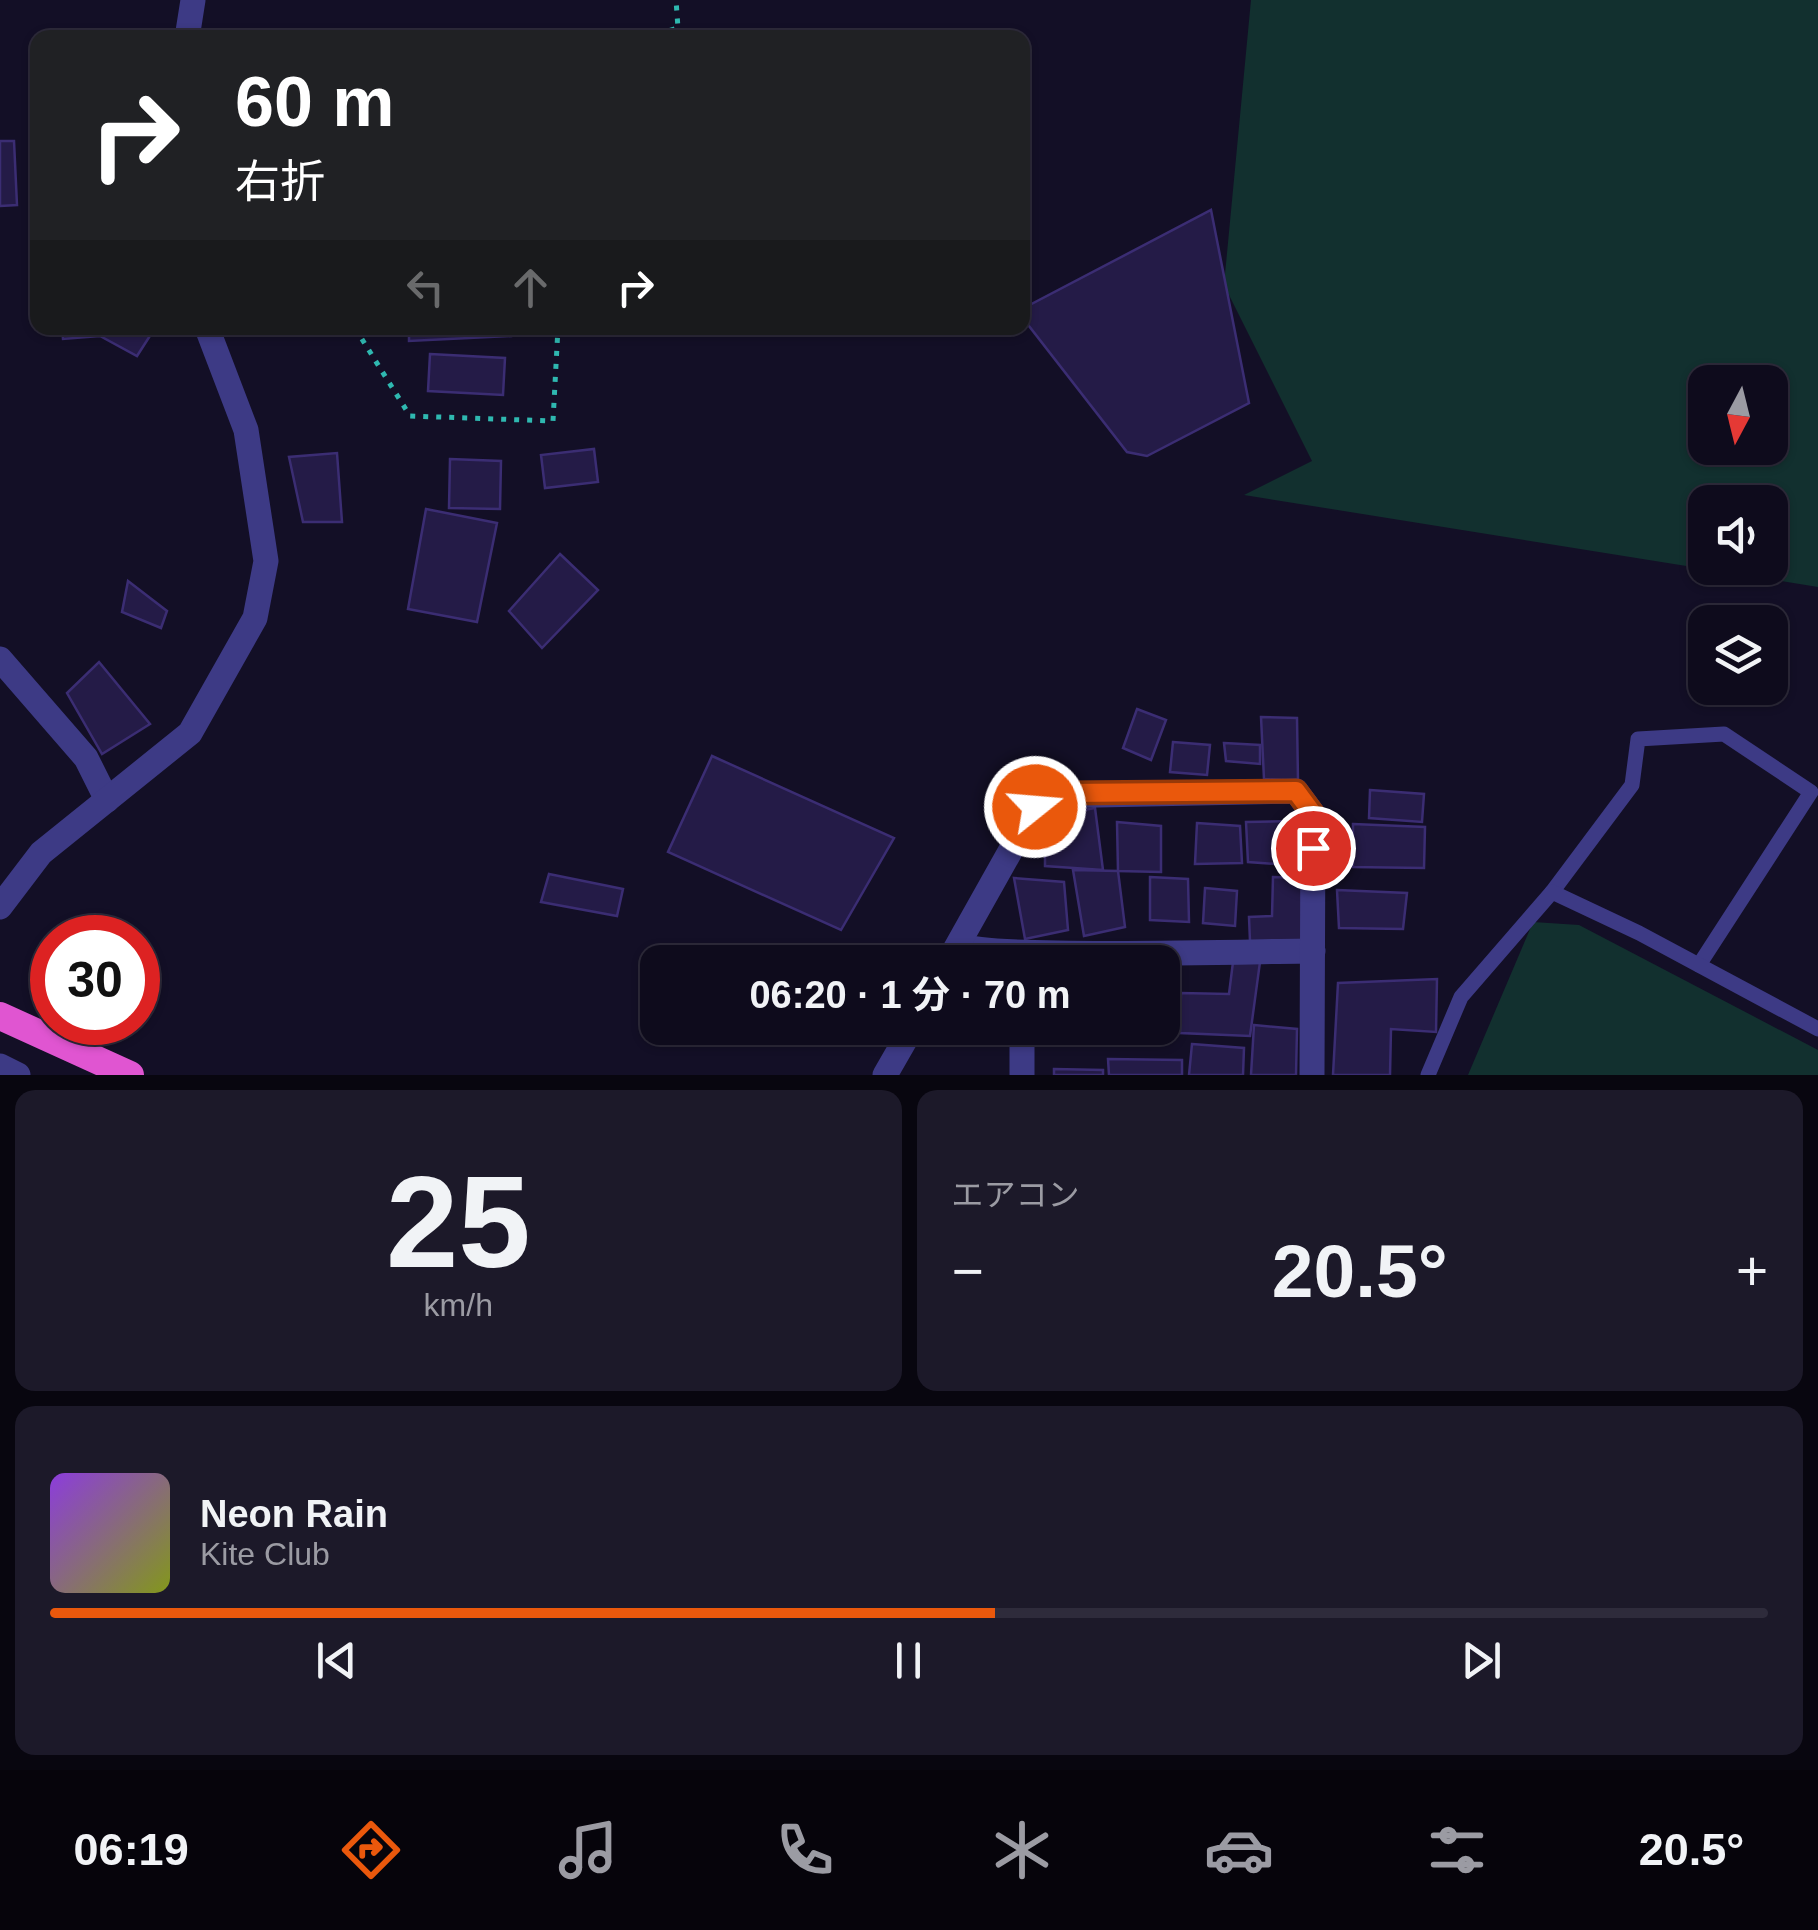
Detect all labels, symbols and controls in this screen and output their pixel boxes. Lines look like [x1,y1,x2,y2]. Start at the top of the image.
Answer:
text: 60 m [235,63,395,141]
icon: right [70,70,200,200]
text: 右折 [235,156,325,207]
icon: left [398,260,453,315]
icon: ahead [503,260,558,315]
icon: right [608,260,663,315]
north arrow [1688,365,1788,465]
map controls [1688,365,1788,705]
button: sound [1688,485,1788,585]
button: layers [1688,605,1788,705]
position arrow [983,755,1087,859]
pin [1271,806,1356,891]
icon: arrive [1286,821,1341,876]
speed limit sign: 30 [30,915,160,1045]
text: 06:20 · 1 分 · 70 m [749,974,1071,1016]
text: 25 [386,1149,531,1295]
text: エアコン [952,1177,1080,1213]
text: 20.5° [1272,1229,1448,1313]
text: − [952,1240,984,1302]
text: + [1736,1240,1768,1302]
text: km/h [424,1287,493,1323]
text: Neon Rain [200,1493,388,1535]
text: Kite Club [200,1536,330,1572]
icon: previous [309,1633,364,1688]
icon: pause [881,1633,936,1688]
icon: next [1454,1633,1509,1688]
icon: directions [336,1815,406,1885]
icon: music [553,1815,623,1885]
icon: phone [770,1815,840,1885]
icon: climate [987,1815,1057,1885]
icon: car [1204,1815,1274,1885]
icon: filters [1422,1815,1492,1885]
text: 06:19 [74,1824,189,1875]
text: 20.5° [1639,1824,1744,1875]

